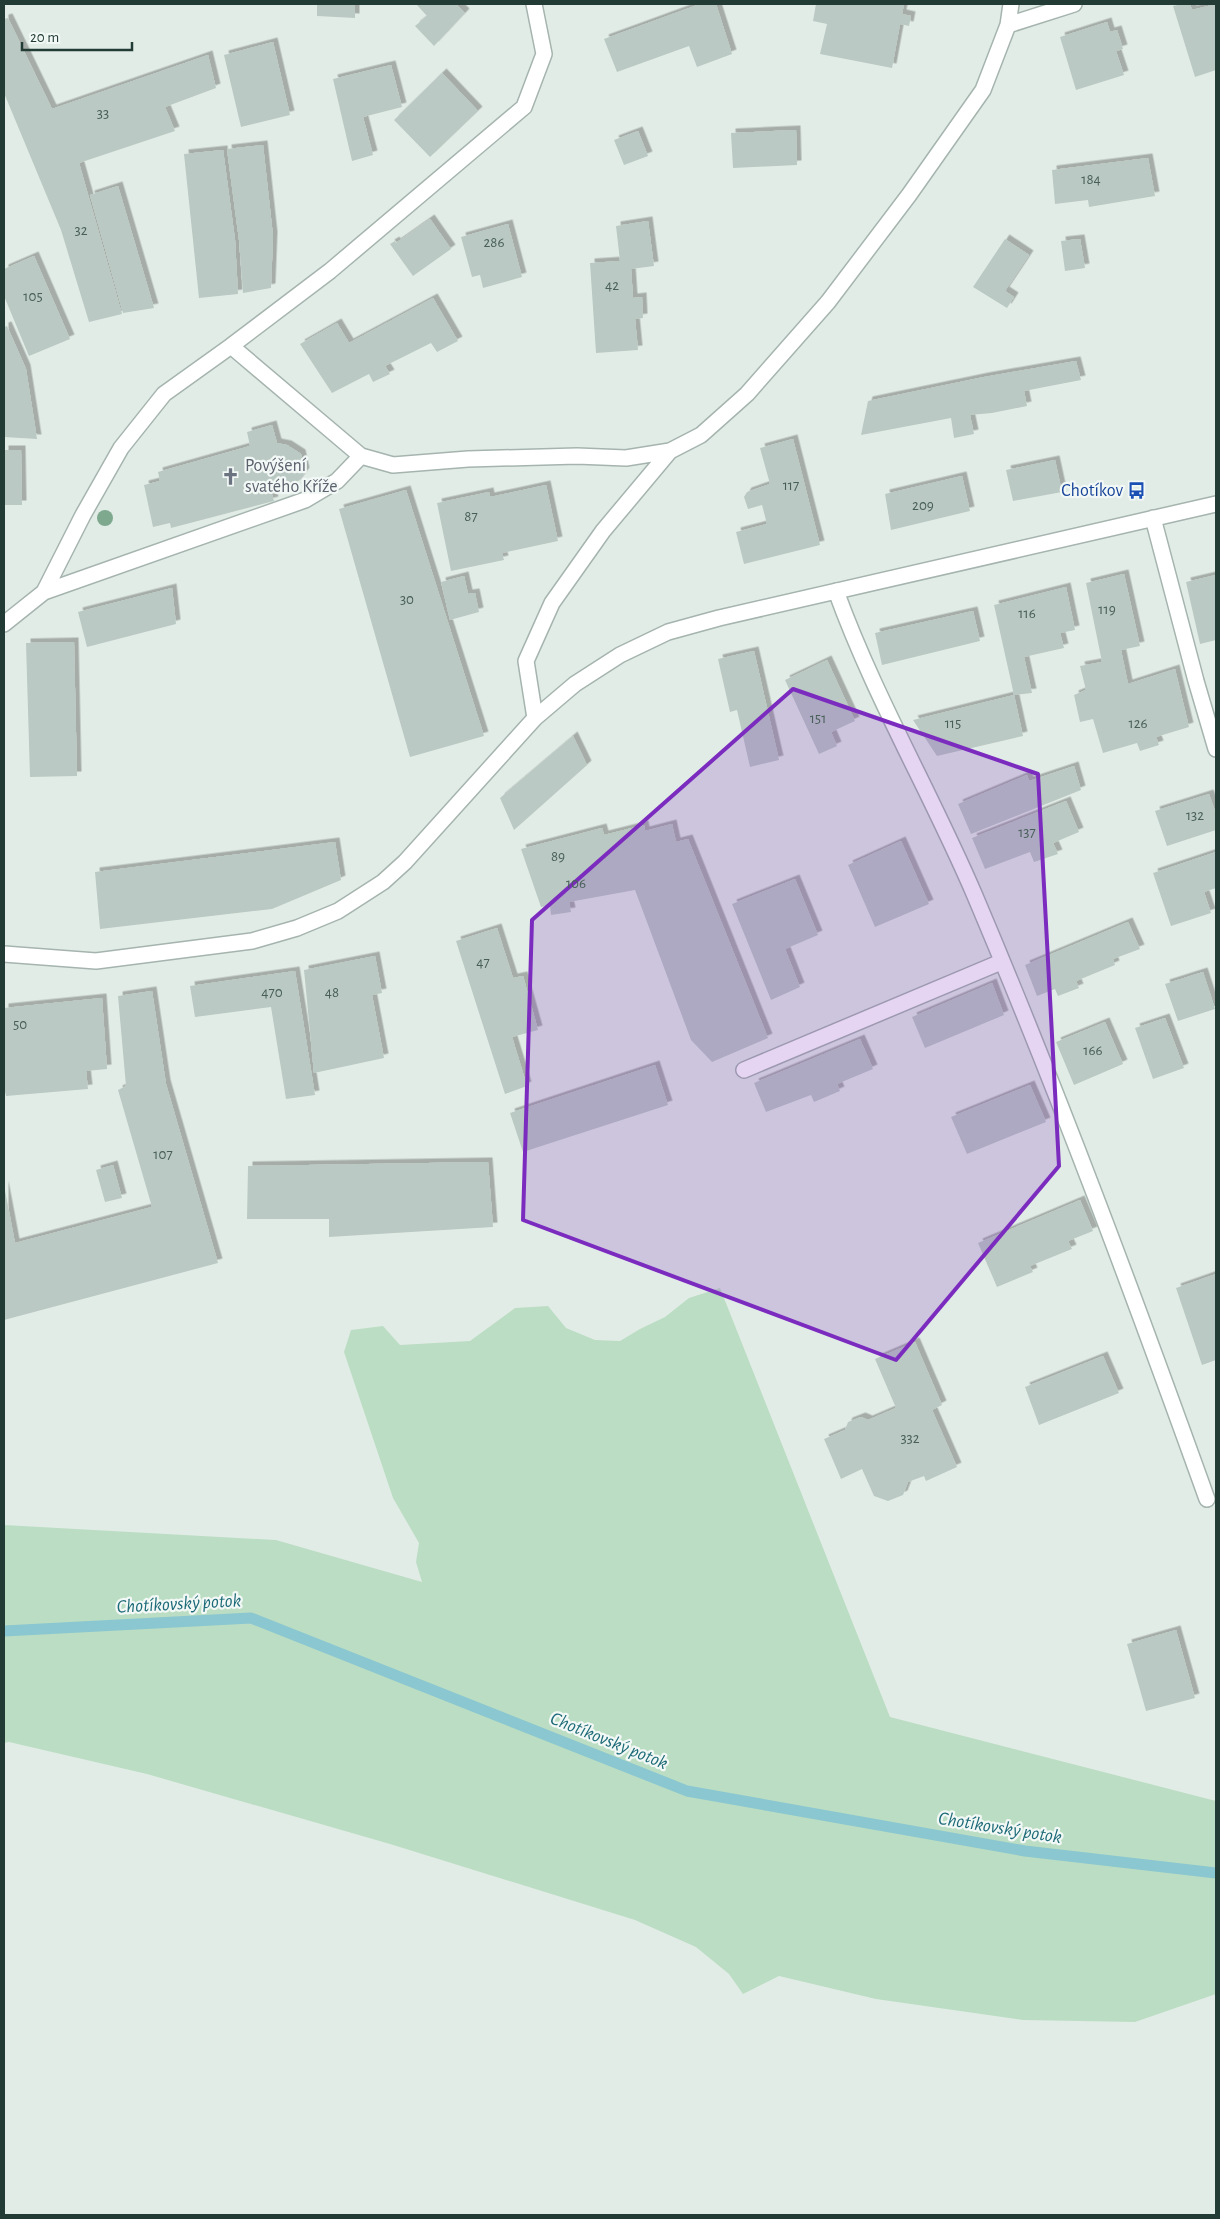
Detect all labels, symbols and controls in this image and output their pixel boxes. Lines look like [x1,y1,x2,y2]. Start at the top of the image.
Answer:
scale bar [22,20,132,52]
text: 20 m [30,30,59,45]
house number: 33 [97,106,109,121]
house number: 184 [1081,172,1101,187]
house number: 32 [74,223,88,238]
house number: 286 [484,235,505,250]
house number: 42 [605,278,619,293]
house number: 105 [23,289,43,304]
place label: Povýšení svatého Kříže [245,457,338,496]
church icon: Povýšení svatého Kříže [221,466,241,486]
house number: 117 [783,478,799,493]
bus stop icon: Chotíkov [1127,481,1147,501]
place label: Chotíkov [1061,482,1123,500]
house number: 209 [912,498,934,513]
house number: 87 [464,509,478,524]
house number: 30 [400,592,414,607]
house number: 119 [1098,602,1116,617]
house number: 116 [1018,606,1036,621]
house number: 151 [810,711,826,726]
house number: 115 [945,716,961,731]
house number: 126 [1128,716,1148,731]
house number: 132 [1186,808,1204,823]
house number: 137 [1018,825,1036,840]
house number: 89 [551,849,565,864]
house number: 106 [566,876,586,891]
house number: 47 [476,955,490,970]
house number: 470 [261,985,283,1000]
house number: 48 [325,985,339,1000]
house number: 50 [13,1017,27,1032]
house number: 166 [1083,1043,1103,1058]
house number: 107 [153,1147,173,1162]
house number: 332 [900,1431,920,1446]
water label: Chotíkovský potok [116,1591,242,1617]
water label: Chotíkovský potok [548,1709,671,1773]
water label: Chotíkovský potok [937,1809,1063,1847]

